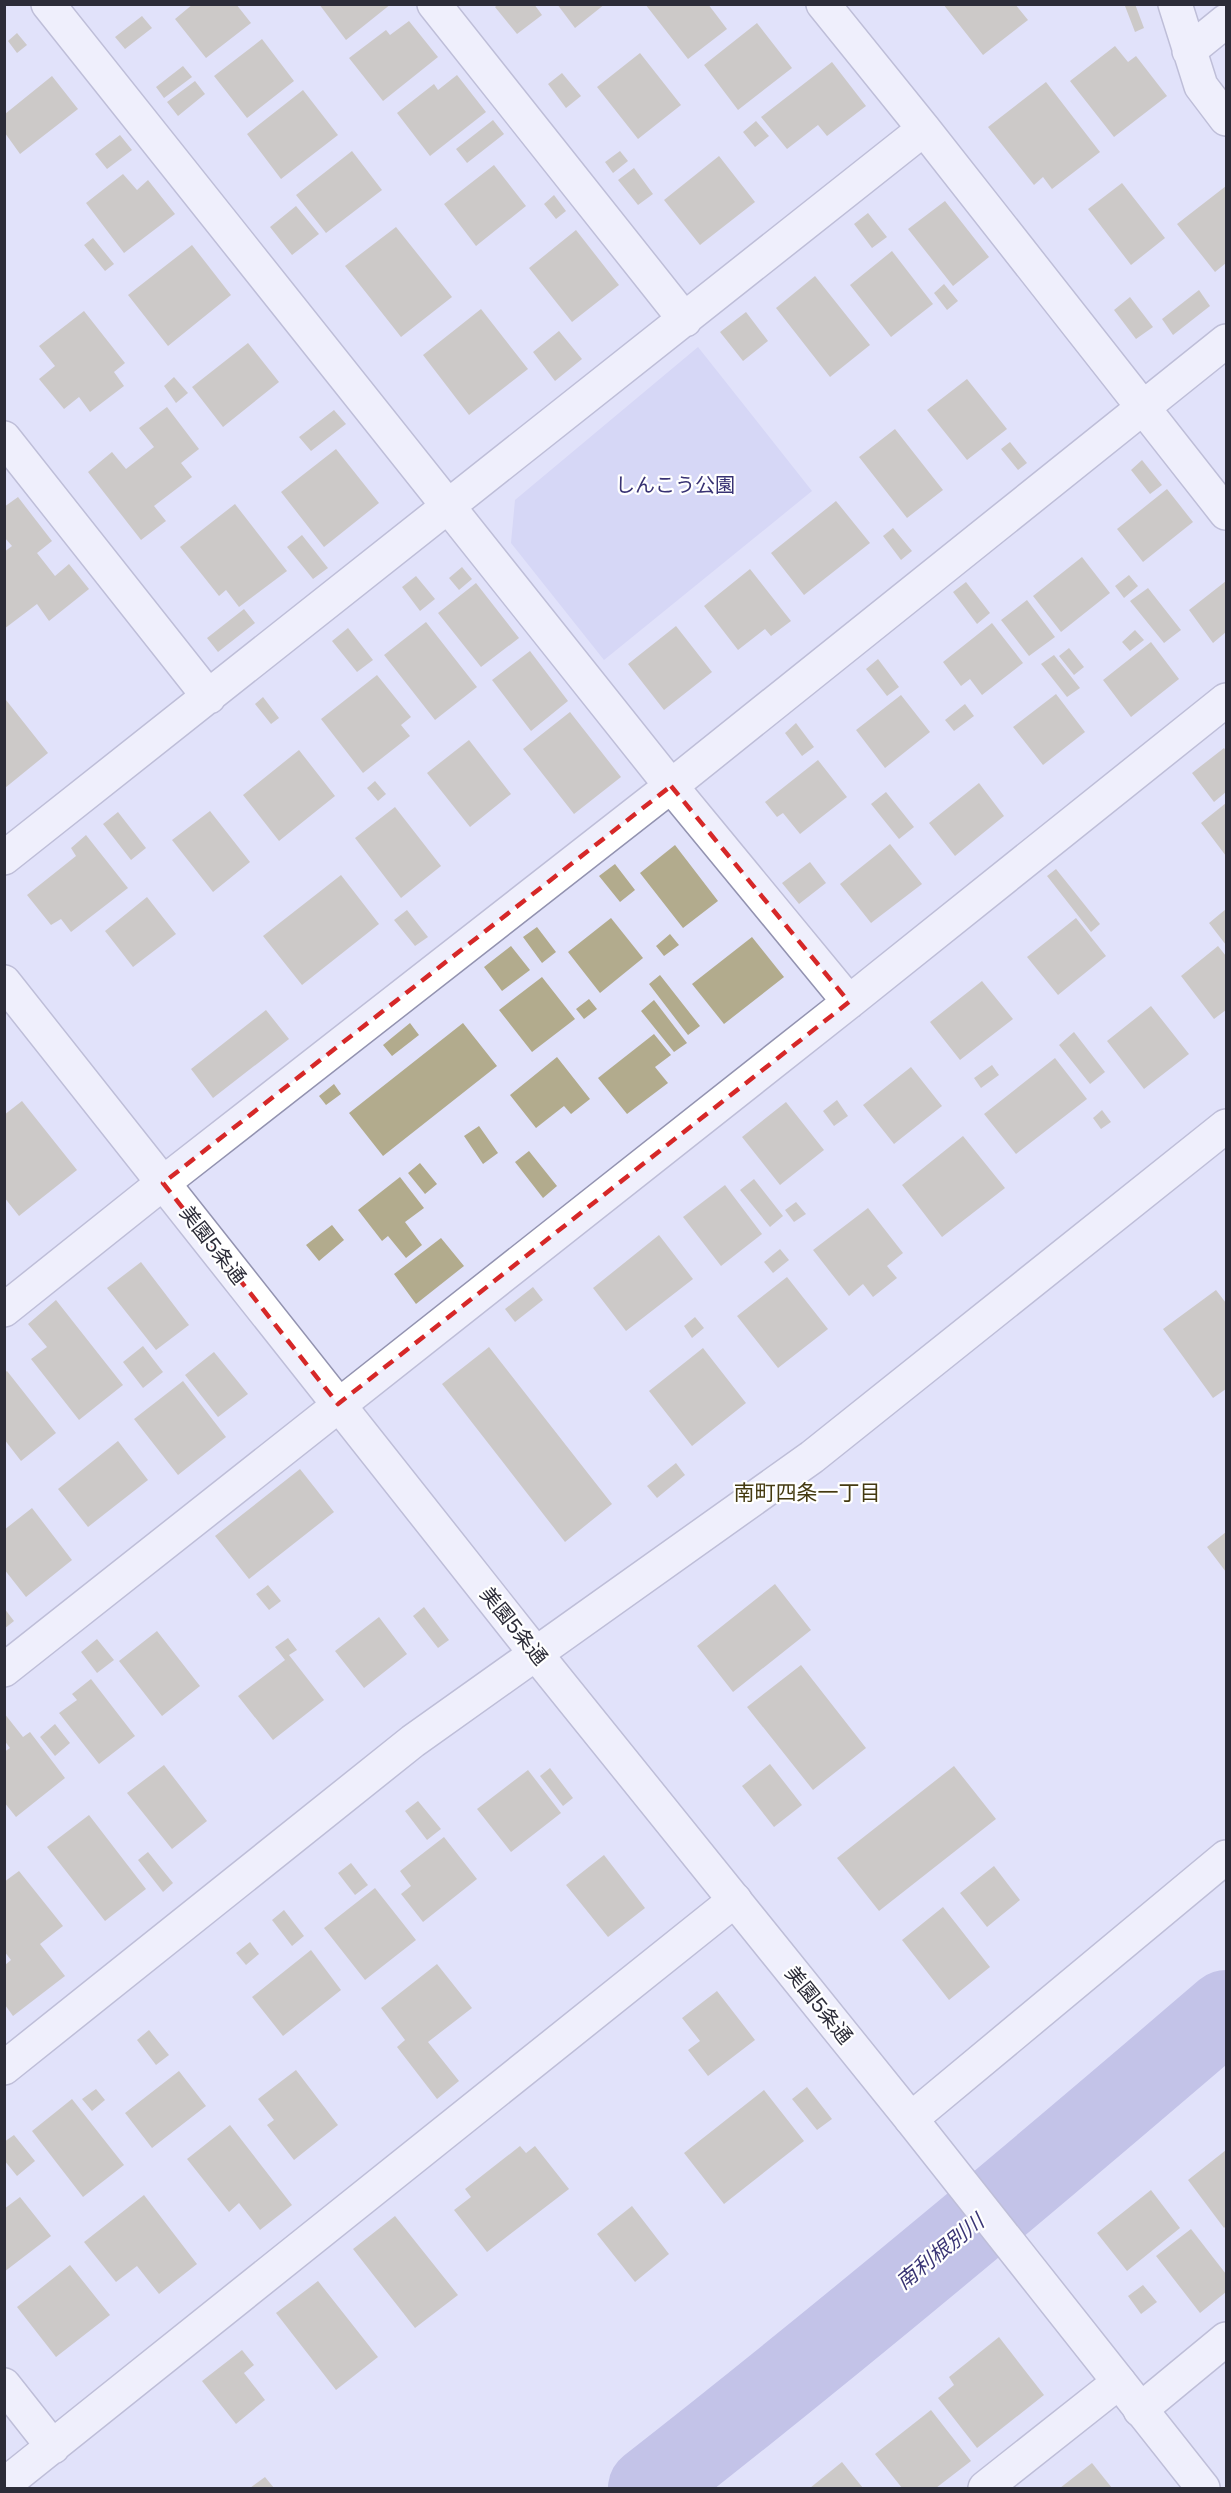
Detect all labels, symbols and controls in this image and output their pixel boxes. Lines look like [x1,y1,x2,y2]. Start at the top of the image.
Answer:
park label: しんこう公園 [615,473,735,497]
street label: 美園5条通 [175,1201,251,1289]
district label: 南町四条一丁目 [734,1480,881,1505]
street label: 美園5条通 [475,1582,553,1670]
street label: 美園5条通 [780,1961,858,2049]
water label: 南利根別川 [891,2208,990,2294]

